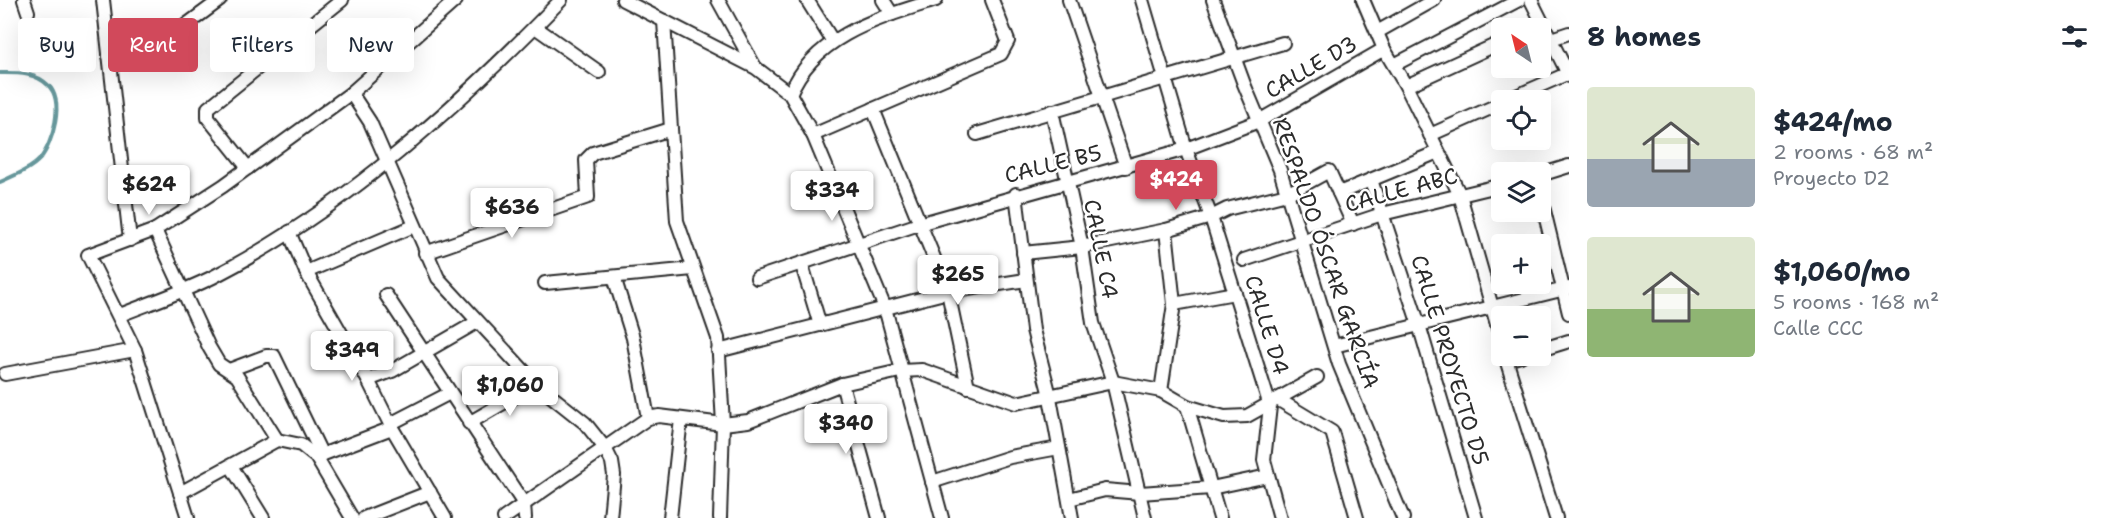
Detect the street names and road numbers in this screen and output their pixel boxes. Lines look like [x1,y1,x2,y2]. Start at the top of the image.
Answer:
street label: CALLE D3 [1260,29,1362,105]
street label: RESPALDO ÓSCAR GARCÍA [1266,114,1386,392]
street label: CALLE B5 [1001,138,1105,190]
street label: CALLE ABC [1341,161,1461,219]
street label: CALLE C4 [1077,197,1125,301]
street label: CALLE PROYECTO D5 [1404,251,1496,469]
street label: CALLE D4 [1238,272,1296,378]

